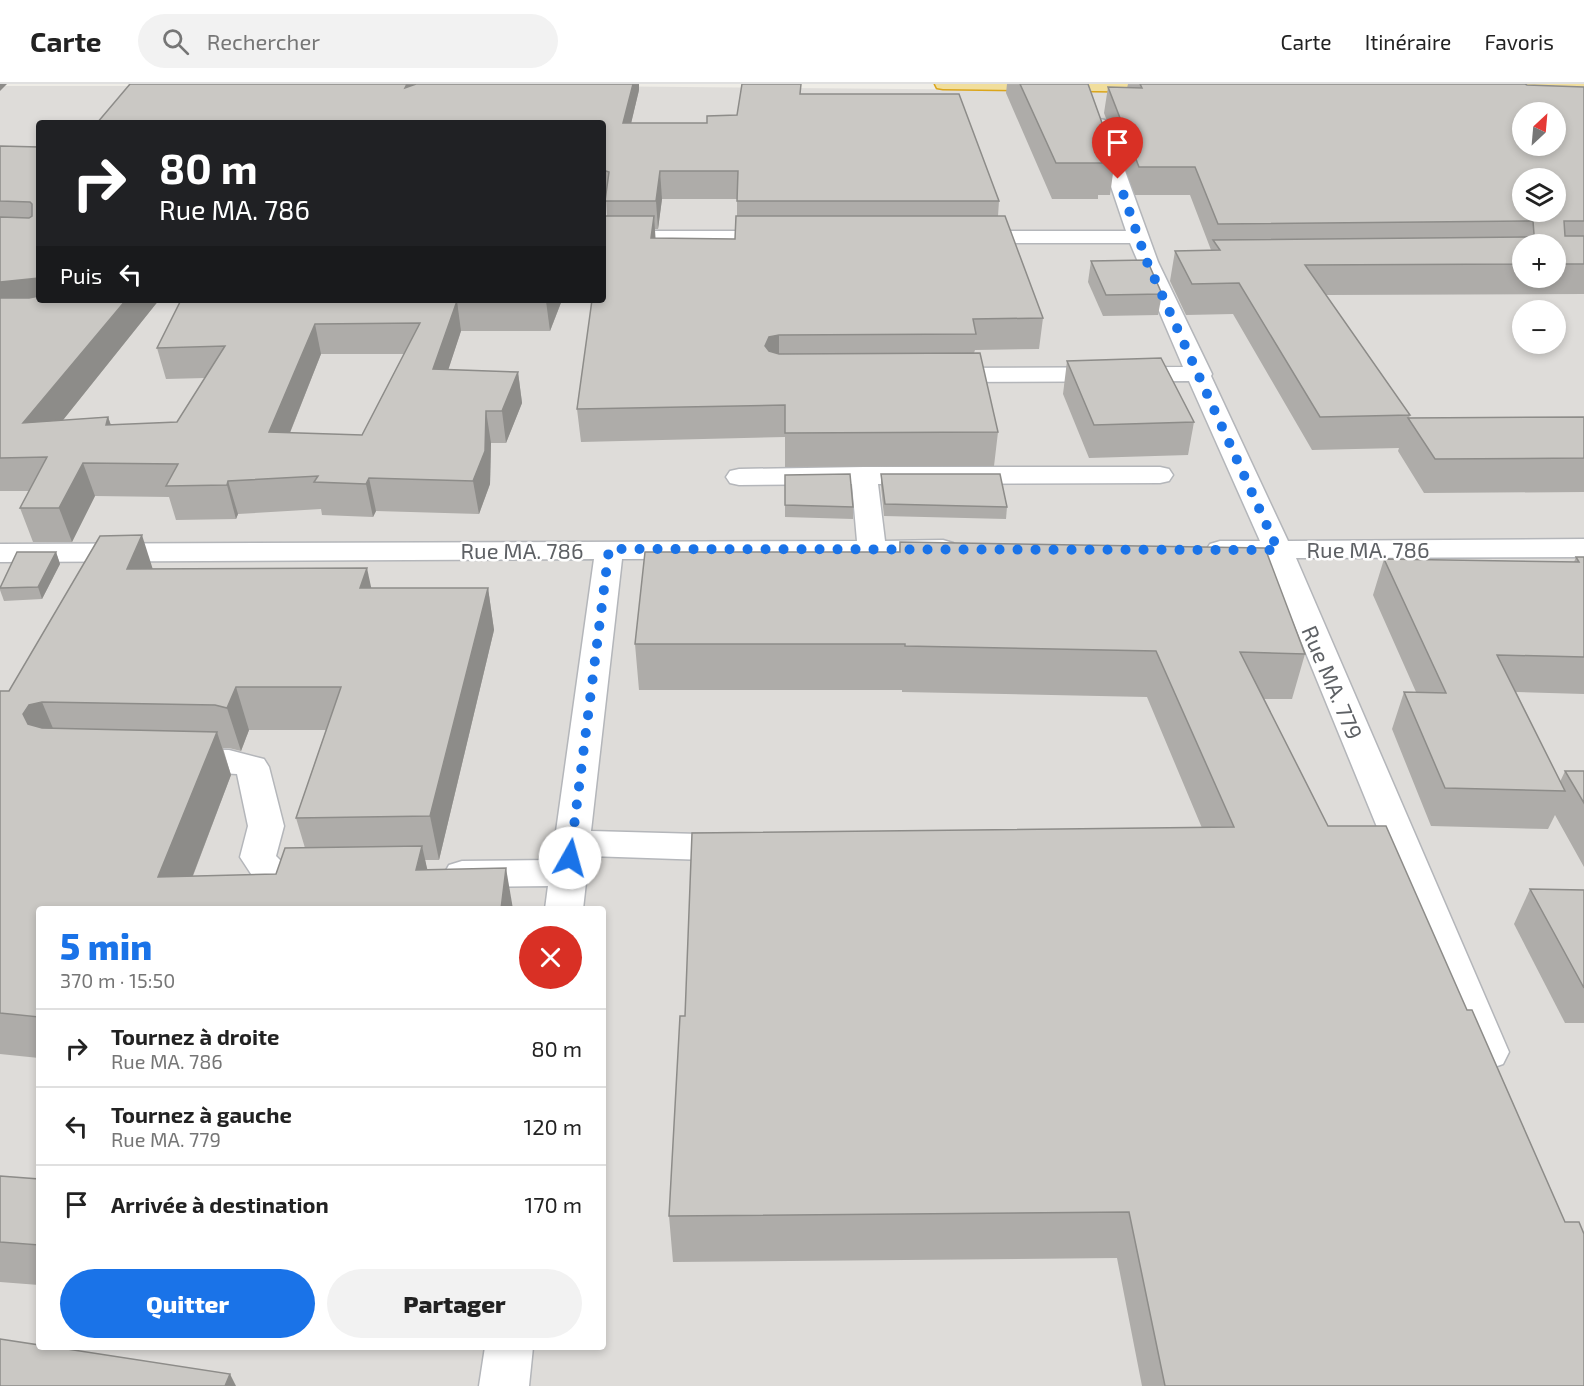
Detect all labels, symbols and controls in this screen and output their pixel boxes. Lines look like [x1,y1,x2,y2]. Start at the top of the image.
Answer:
search box [138,14,558,68]
text: Carte [30,24,102,58]
icon: search [159,25,192,58]
text: Rechercher [207,28,320,54]
text: Carte [1280,29,1332,54]
text: Itinéraire [1365,29,1451,54]
text: Favoris [1484,29,1554,54]
north arrow [1512,102,1566,156]
map controls [1512,102,1566,354]
pin [1092,117,1143,179]
icon: arrive [1101,126,1134,159]
text: 80 m [159,142,258,192]
icon: right [60,144,138,222]
button: layers [1512,168,1566,222]
text: Rue MA. 786 [159,193,310,225]
button: + [1512,234,1566,288]
icon: left [114,258,147,291]
text: Puis [60,262,102,288]
button: − [1512,300,1566,354]
street label: Rue MA. 786 [1307,536,1429,562]
street label: Rue MA. 786 [461,537,583,563]
street label: Rue MA. 779 [1297,621,1369,743]
position arrow [538,826,602,890]
text: 5 min [60,924,152,967]
button: close [519,926,582,989]
text: 370 m · 15:50 [60,968,175,992]
text: Tournez à droite [111,1023,280,1049]
icon: right [60,1032,93,1065]
text: 80 m [531,1035,582,1061]
text: Rue MA. 786 [111,1049,223,1073]
text: Tournez à gauche [111,1101,292,1127]
icon: left [60,1110,93,1143]
text: 120 m [523,1113,582,1139]
text: Rue MA. 779 [111,1127,221,1151]
icon: arrive [60,1188,93,1221]
text: Arrivée à destination [111,1191,329,1217]
text: 170 m [525,1191,582,1217]
button: Quitter [60,1269,315,1338]
button: Partager [327,1269,582,1338]

